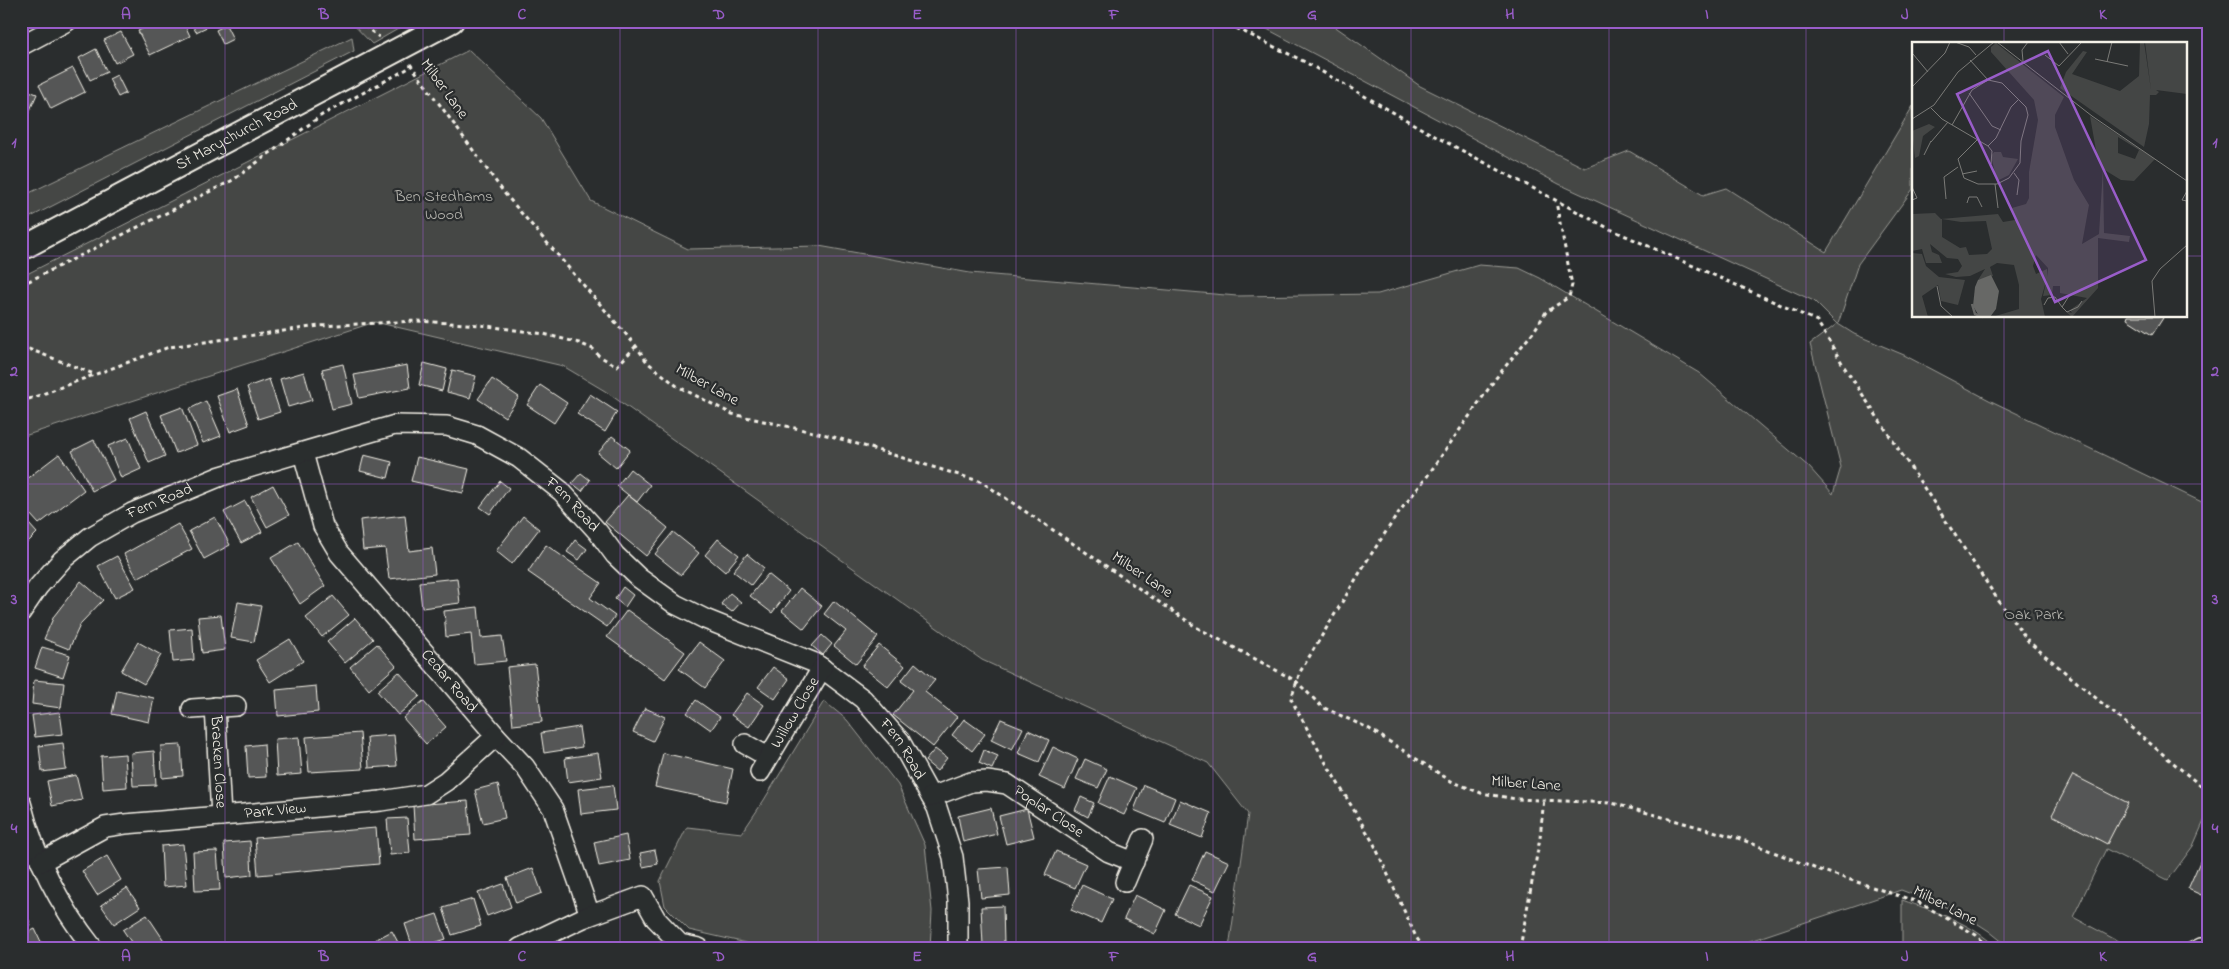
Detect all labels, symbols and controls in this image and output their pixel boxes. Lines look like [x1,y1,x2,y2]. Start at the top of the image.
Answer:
text: A [121,3,131,27]
text: B [318,3,330,27]
text: C [518,3,527,27]
text: D [712,3,725,27]
text: E [912,3,922,27]
text: F [1108,3,1120,27]
text: G [1307,3,1317,27]
text: H [1505,3,1515,27]
text: I [1705,3,1709,27]
text: J [1901,3,1909,27]
text: K [2099,3,2108,27]
inset map [1912,42,2186,318]
street label: Milber Lane [414,54,475,125]
street label: St Marychurch Road [172,93,302,177]
text: 1 [11,131,17,155]
text: 1 [2212,131,2218,155]
park label: Ben Stedhams Wood [394,185,493,227]
street label: Milber Lane [671,358,744,413]
text: 2 [9,360,18,384]
text: 2 [2210,360,2219,384]
street label: Fern Road [539,470,605,538]
street label: Fern Road [122,477,196,526]
street label: Milber Lane [1106,546,1178,605]
text: 3 [10,588,18,612]
text: 3 [2211,588,2219,612]
park label: Oak Park [2004,603,2065,627]
street label: Cedar Road [415,644,483,718]
street label: Willow Close [765,672,826,753]
street label: Fern Road [873,713,931,784]
street label: Bracken Close [203,714,233,810]
street label: Milber Lane [1491,770,1562,798]
street label: Poplar Close [1009,779,1089,844]
street label: Park View [243,796,307,826]
text: 4 [10,817,18,841]
text: 4 [2211,817,2219,841]
street label: Milber Lane [1909,880,1982,933]
text: A [121,945,131,969]
text: B [318,945,330,969]
text: C [518,945,527,969]
text: D [712,945,725,969]
text: E [912,945,922,969]
text: F [1108,945,1120,969]
text: G [1307,945,1317,969]
text: H [1505,945,1515,969]
text: I [1705,945,1709,969]
text: J [1901,945,1909,969]
text: K [2099,945,2108,969]

